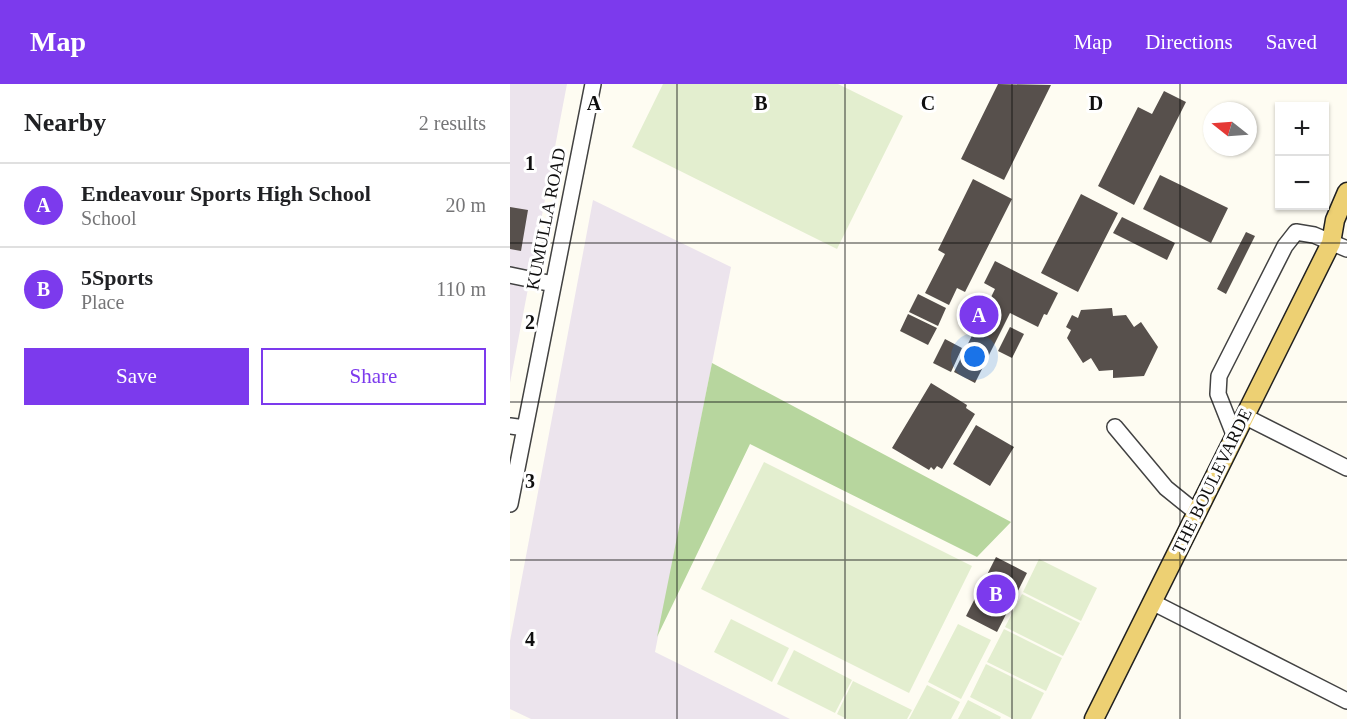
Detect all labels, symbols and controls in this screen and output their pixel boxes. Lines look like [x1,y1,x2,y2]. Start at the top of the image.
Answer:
text: Map [30,26,86,57]
text: Map [1074,30,1112,54]
text: Directions [1145,30,1233,54]
text: Saved [1266,30,1317,54]
text: A [587,92,602,114]
text: B [754,92,768,114]
text: C [921,92,935,114]
text: D [1089,92,1103,114]
north arrow [1203,102,1257,156]
map controls [1275,102,1329,210]
button: + [1275,102,1329,156]
text: Nearby [24,108,106,137]
text: 2 results [419,112,486,134]
street label: KUMULLA ROAD [522,146,570,292]
text: 1 [525,152,535,174]
button: − [1275,156,1329,210]
text: Endeavour Sports High School [81,181,371,206]
text: A [36,194,51,216]
text: 20 m [445,194,486,216]
text: School [81,207,137,229]
text: 5Sports [81,265,153,290]
text: B [37,278,50,300]
text: 110 m [436,278,486,300]
text: Place [81,291,124,313]
pin: A [960,292,998,338]
text: 2 [525,311,535,333]
your location [960,342,989,371]
button: Save [24,348,249,405]
button: Share [261,348,486,405]
street label: THE BOULEVARDE [1168,405,1256,557]
text: 3 [525,470,535,492]
pin: B [976,572,1016,616]
text: 4 [525,628,535,650]

